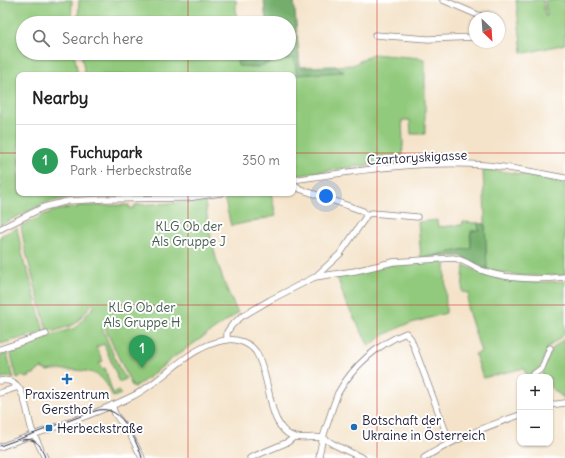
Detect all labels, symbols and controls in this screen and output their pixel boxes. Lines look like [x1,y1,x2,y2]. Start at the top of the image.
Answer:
north arrow [469,12,505,48]
search box [16,16,296,60]
icon: search [30,27,52,49]
text: Search here [62,29,143,48]
text: Nearby [32,87,88,109]
text: Fuchupark [70,143,142,162]
street label: Czartoryskigasse [366,146,468,169]
text: 1 [42,152,48,169]
text: 350 m [242,152,280,169]
text: Park · Herbeckstraße [70,162,192,179]
your location [316,186,336,206]
park label: KLG Ob der Als Gruppe J [152,218,226,250]
park label: KLG Ob der Als Gruppe H [104,299,180,331]
pin: 1 [129,335,155,368]
marker: Praxiszentrum Gersthof [61,373,73,385]
map controls [517,374,553,446]
button: + [517,374,553,410]
place label: Praxiszentrum Gersthof [25,386,109,418]
button: − [517,410,553,446]
place label: Botschaft der Ukraine in Österreich [362,412,486,444]
place label: Herbeckstraße [57,420,143,437]
marker: Botschaft der Ukraine in Österreich [349,422,359,432]
marker: Herbeckstraße [44,423,54,433]

